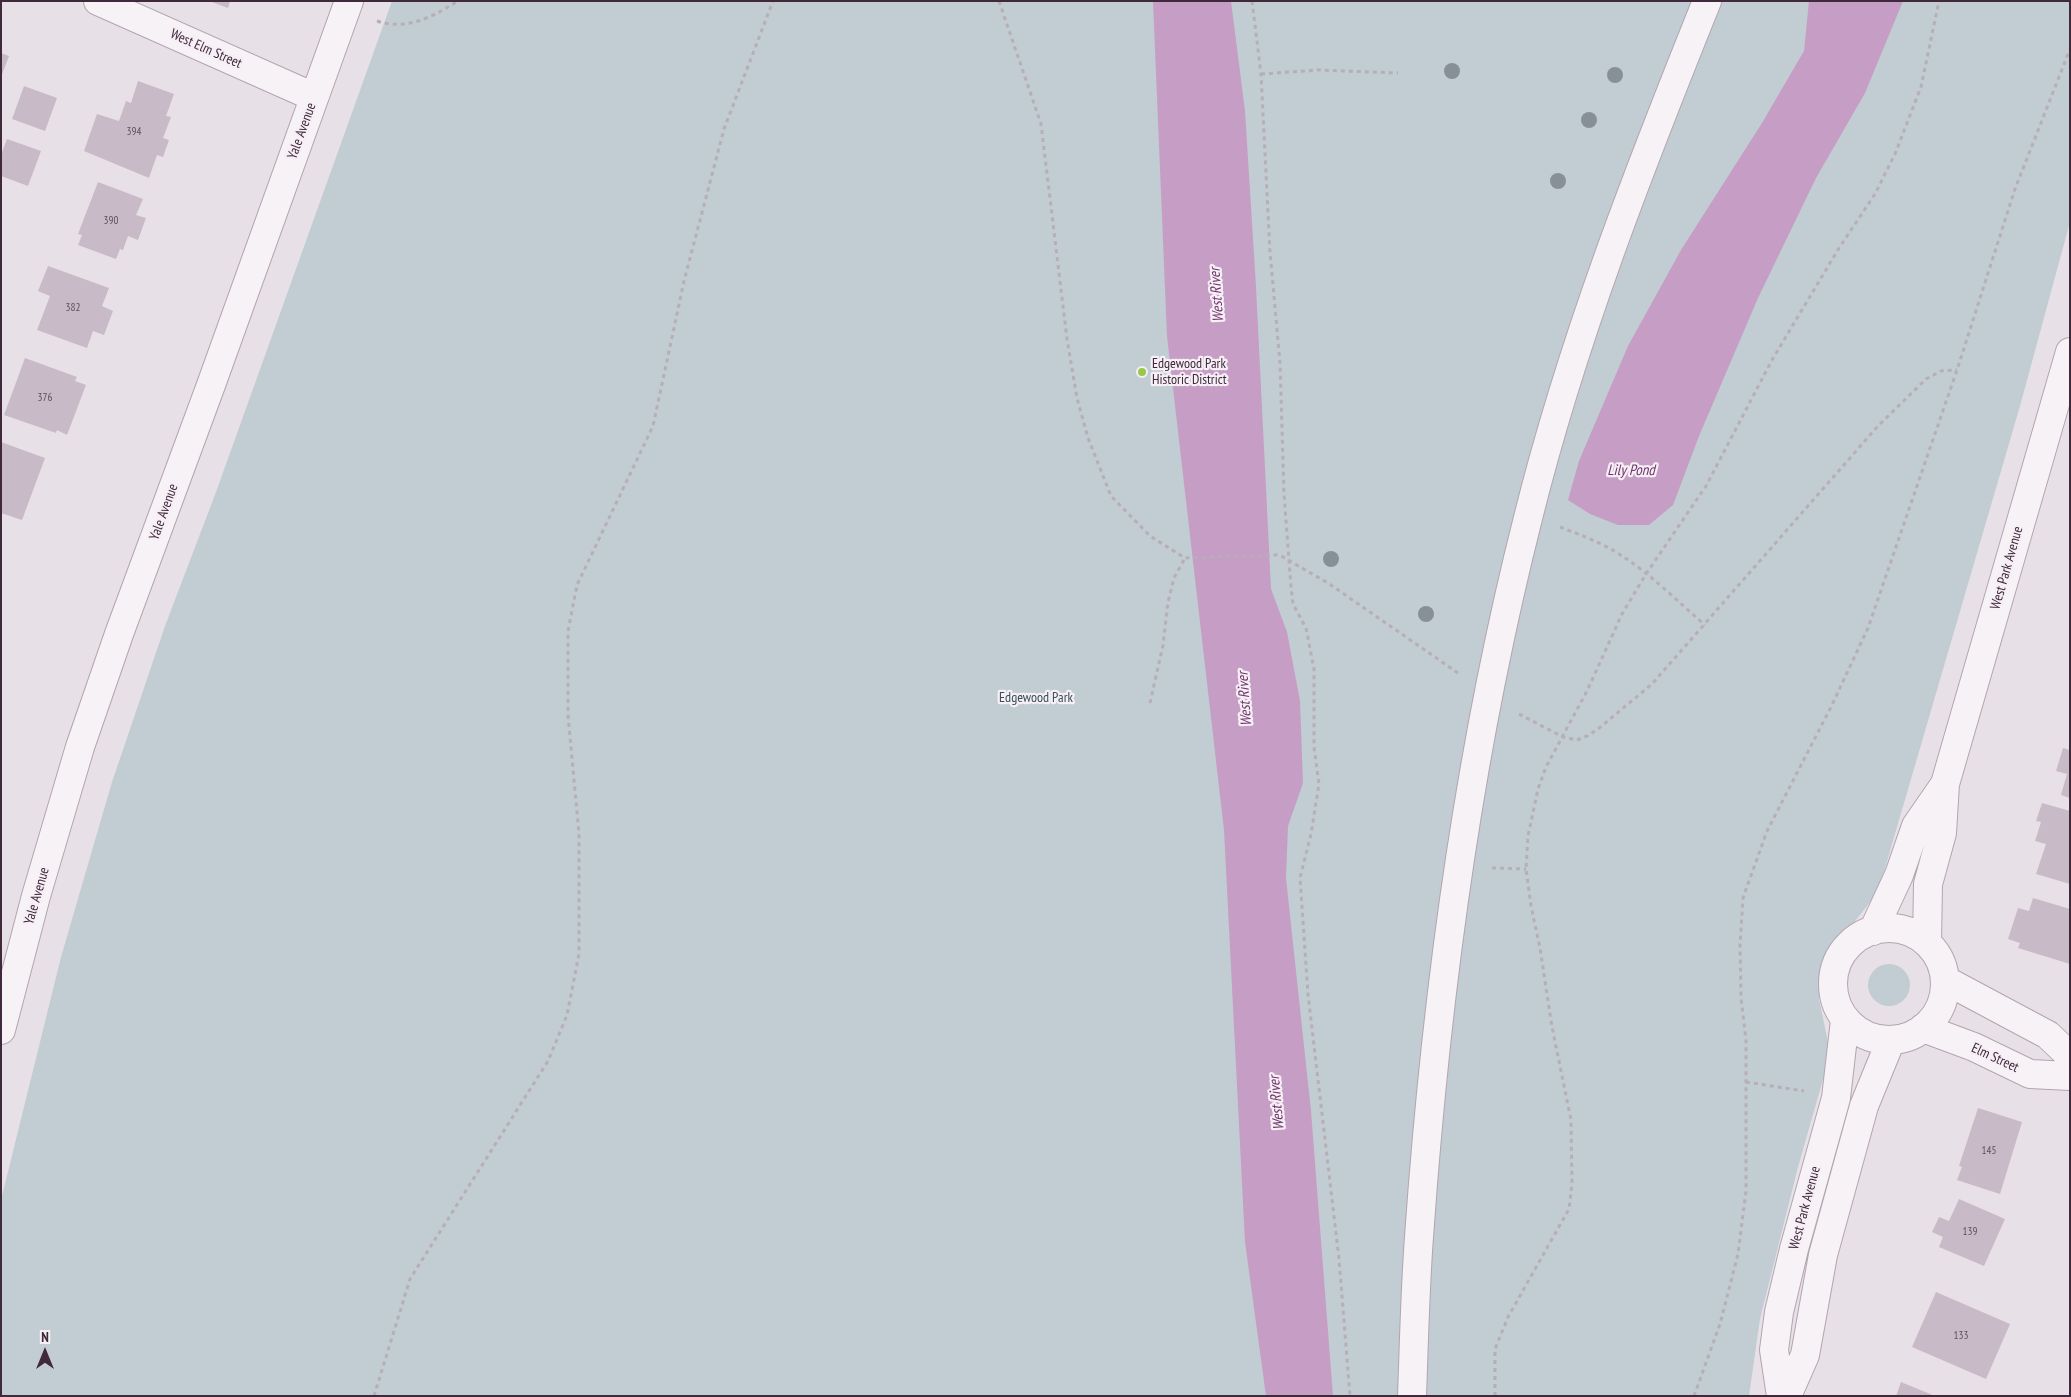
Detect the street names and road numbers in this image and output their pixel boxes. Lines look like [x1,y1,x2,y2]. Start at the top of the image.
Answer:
street label: West Elm Street [168,26,244,72]
street label: Yale Avenue [284,101,320,161]
street label: Yale Avenue [146,482,182,542]
street label: West Park Avenue [1987,525,2027,611]
street label: Yale Avenue [21,866,53,926]
street label: Elm Street [1969,1040,2021,1076]
street label: West Park Avenue [1786,1165,1824,1251]

